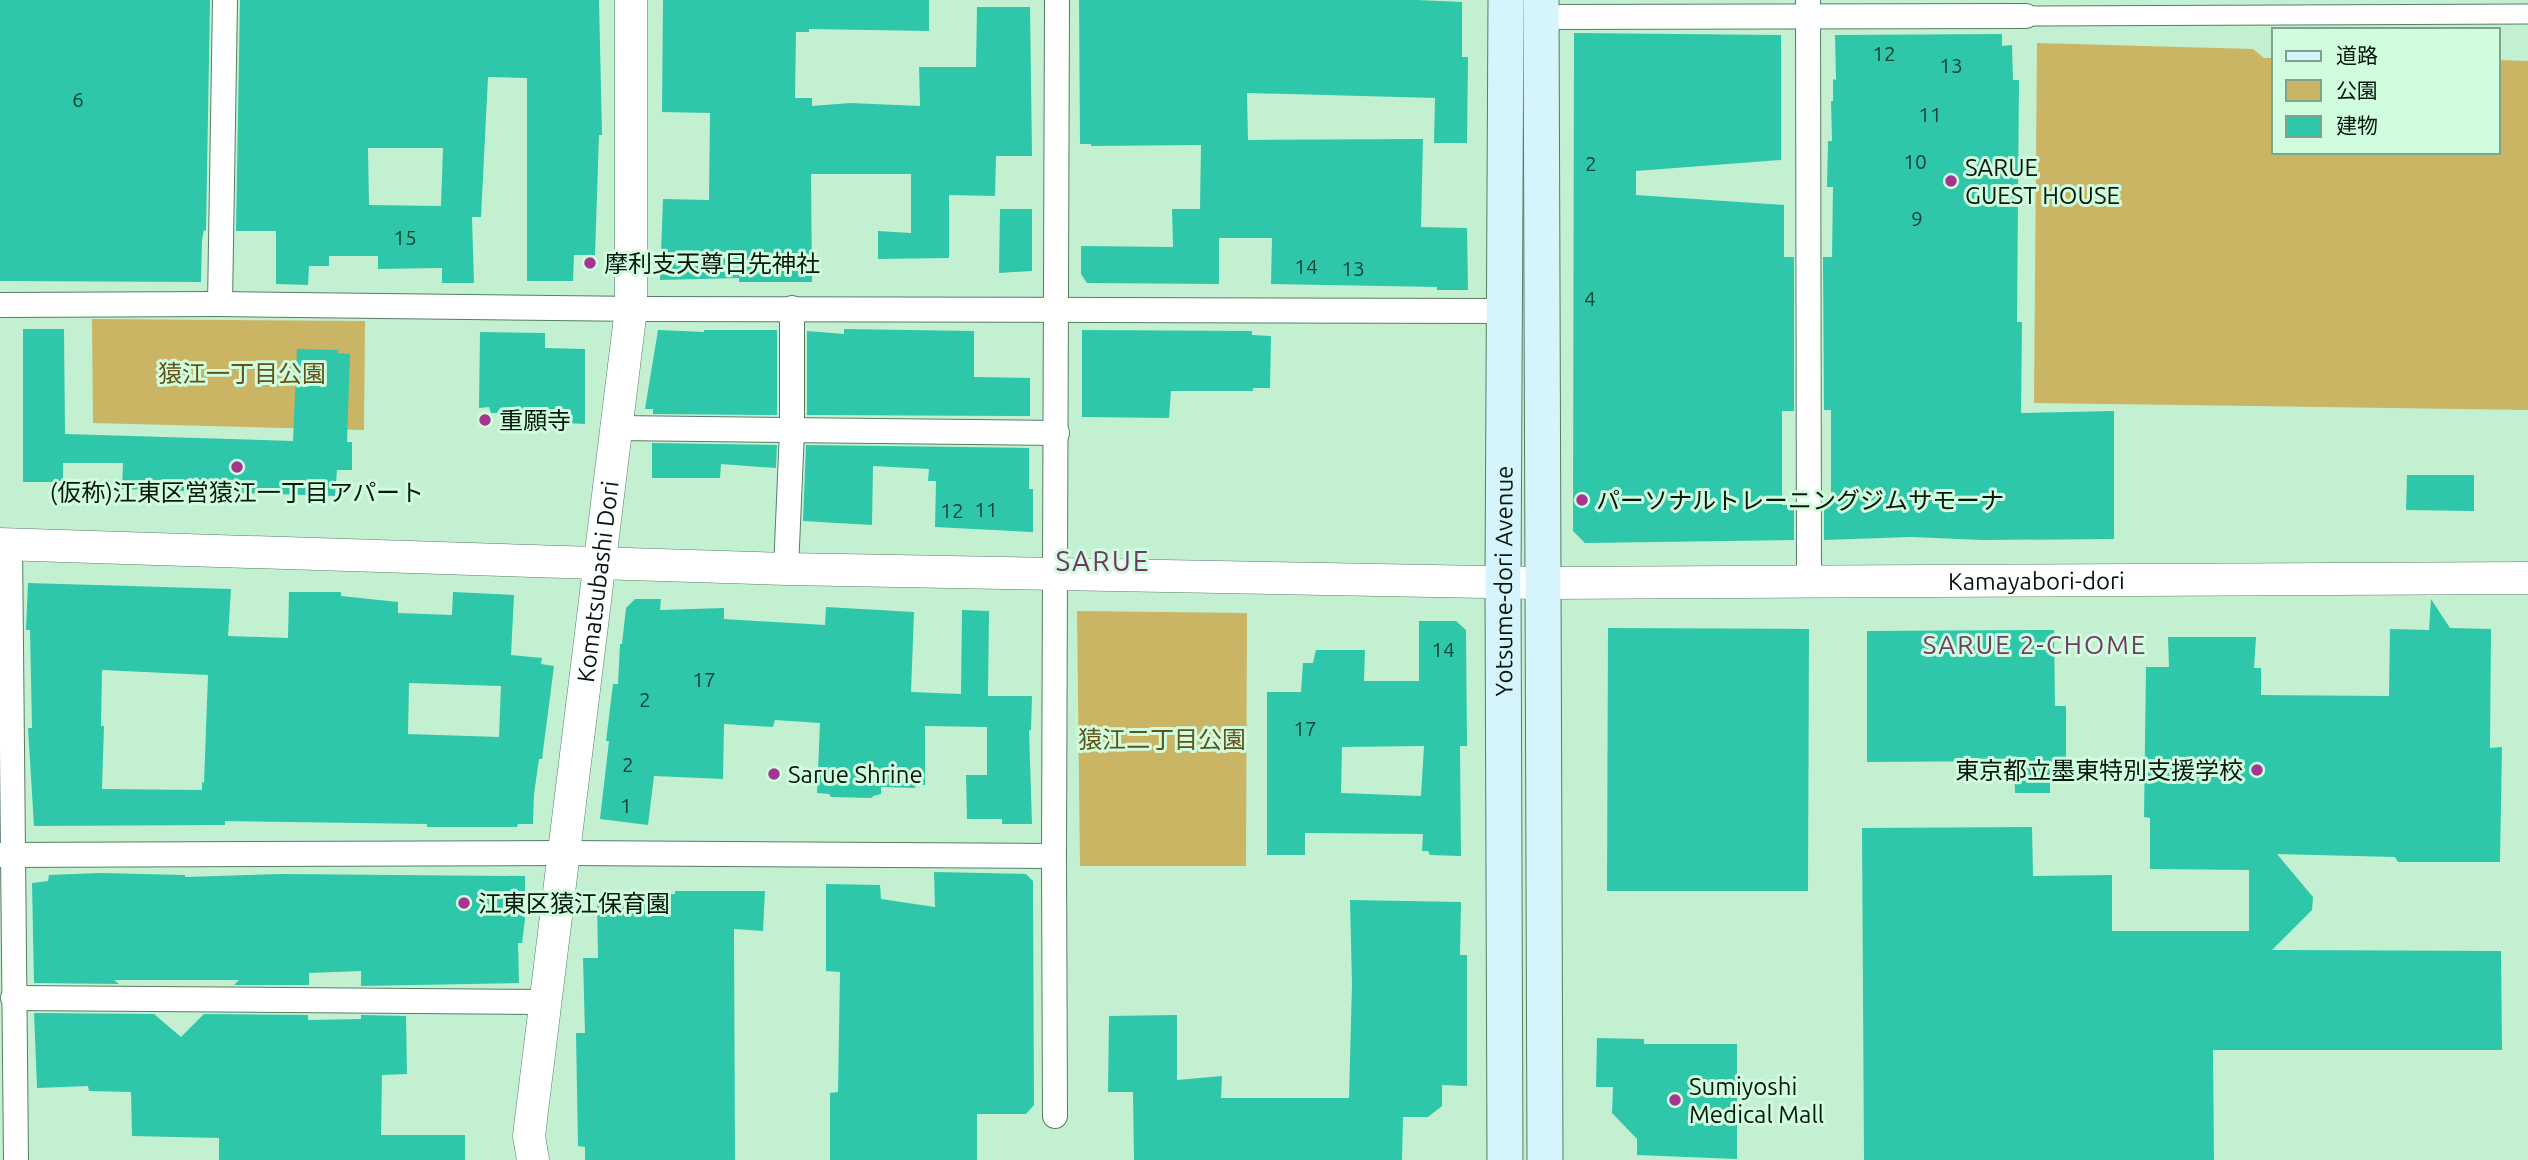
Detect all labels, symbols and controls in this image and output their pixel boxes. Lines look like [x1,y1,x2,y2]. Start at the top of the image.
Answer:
legend [2272,28,2500,154]
house number: 12 [1872,41,1896,65]
text: 道路 [2336,43,2378,67]
house number: 13 [1939,53,1963,77]
text: 公園 [2336,78,2378,102]
house number: 6 [72,87,84,111]
house number: 11 [1918,102,1942,126]
text: 建物 [2336,113,2378,137]
house number: 10 [1903,149,1927,173]
house number: 2 [1585,151,1597,175]
place label: SARUE GUEST HOUSE [1965,154,2120,209]
marker: SARUE GUEST HOUSE [1943,173,1959,189]
house number: 9 [1911,206,1923,230]
house number: 15 [393,225,417,249]
place label: 摩利支天尊日先神社 [604,250,820,277]
house number: 14 [1294,254,1318,278]
marker: 摩利支天尊日先神社 [582,255,598,271]
house number: 13 [1341,256,1365,280]
house number: 4 [1584,286,1596,310]
park label: 猿江一丁目公園 [158,360,326,387]
place label: 重願寺 [499,407,571,434]
marker: 重願寺 [477,412,493,428]
marker: (仮称)江東区営猿江一丁目アパート [229,459,245,475]
street label: Yotsume-dori Avenue [1489,466,1517,696]
place label: (仮称)江東区営猿江一丁目アパート [50,479,424,506]
street label: Komatsubashi Dori [572,479,623,684]
place label: パーソナルトレーニングジムサモーナ [1596,487,2004,514]
marker: パーソナルトレーニングジムサモーナ [1574,492,1590,508]
house number: 11 [974,497,998,521]
house number: 12 [940,498,964,522]
district label: SARUE [1055,545,1151,576]
street label: Kamayabori-dori [1948,567,2125,594]
district label: SARUE 2-CHOME [1923,630,2147,659]
house number: 14 [1431,637,1455,661]
house number: 17 [692,667,716,691]
house number: 2 [639,687,651,711]
house number: 17 [1293,716,1317,740]
park label: 猿江二丁目公園 [1078,726,1246,753]
house number: 2 [622,752,634,776]
place label: 東京都立墨東特別支援学校 [1955,757,2243,784]
place label: Sarue Shrine [788,761,923,788]
marker: 東京都立墨東特別支援学校 [2249,762,2265,778]
marker: Sarue Shrine [766,766,782,782]
house number: 1 [620,793,632,817]
place label: 江東区猿江保育園 [478,890,670,917]
marker: 江東区猿江保育園 [456,895,472,911]
place label: Sumiyoshi Medical Mall [1689,1073,1824,1128]
marker: Sumiyoshi Medical Mall [1667,1092,1683,1108]

